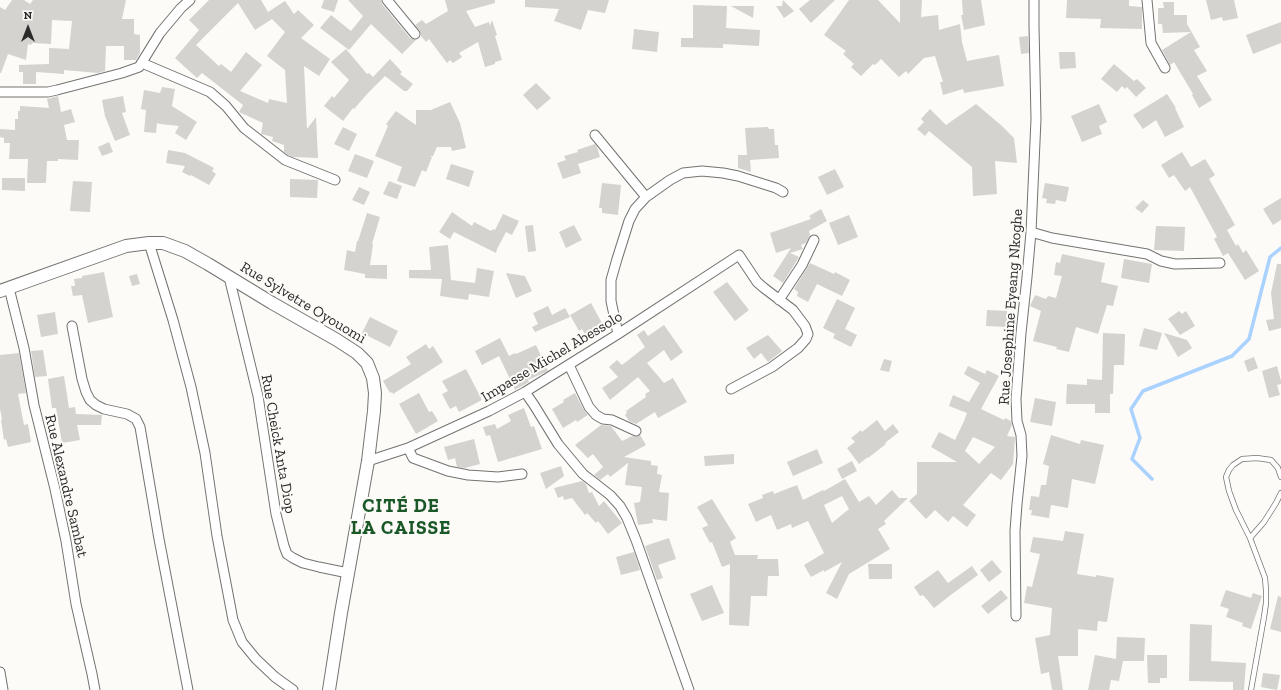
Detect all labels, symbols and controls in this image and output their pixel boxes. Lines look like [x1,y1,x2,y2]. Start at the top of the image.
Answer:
north arrow [8,8,48,48]
text: N [24,9,32,22]
street label: Rue Josephine Eyeang Nkoghe [995,208,1027,406]
street label: Rue Sylvetre Oyouomi [237,258,369,348]
street label: Impasse Michel Abessolo [478,308,626,406]
street label: Rue Cheick Anta Diop [257,373,299,515]
street label: Rue Alexandre Sambat [41,413,91,559]
district label: CITÉ DE LA CAISSE [351,496,451,540]

